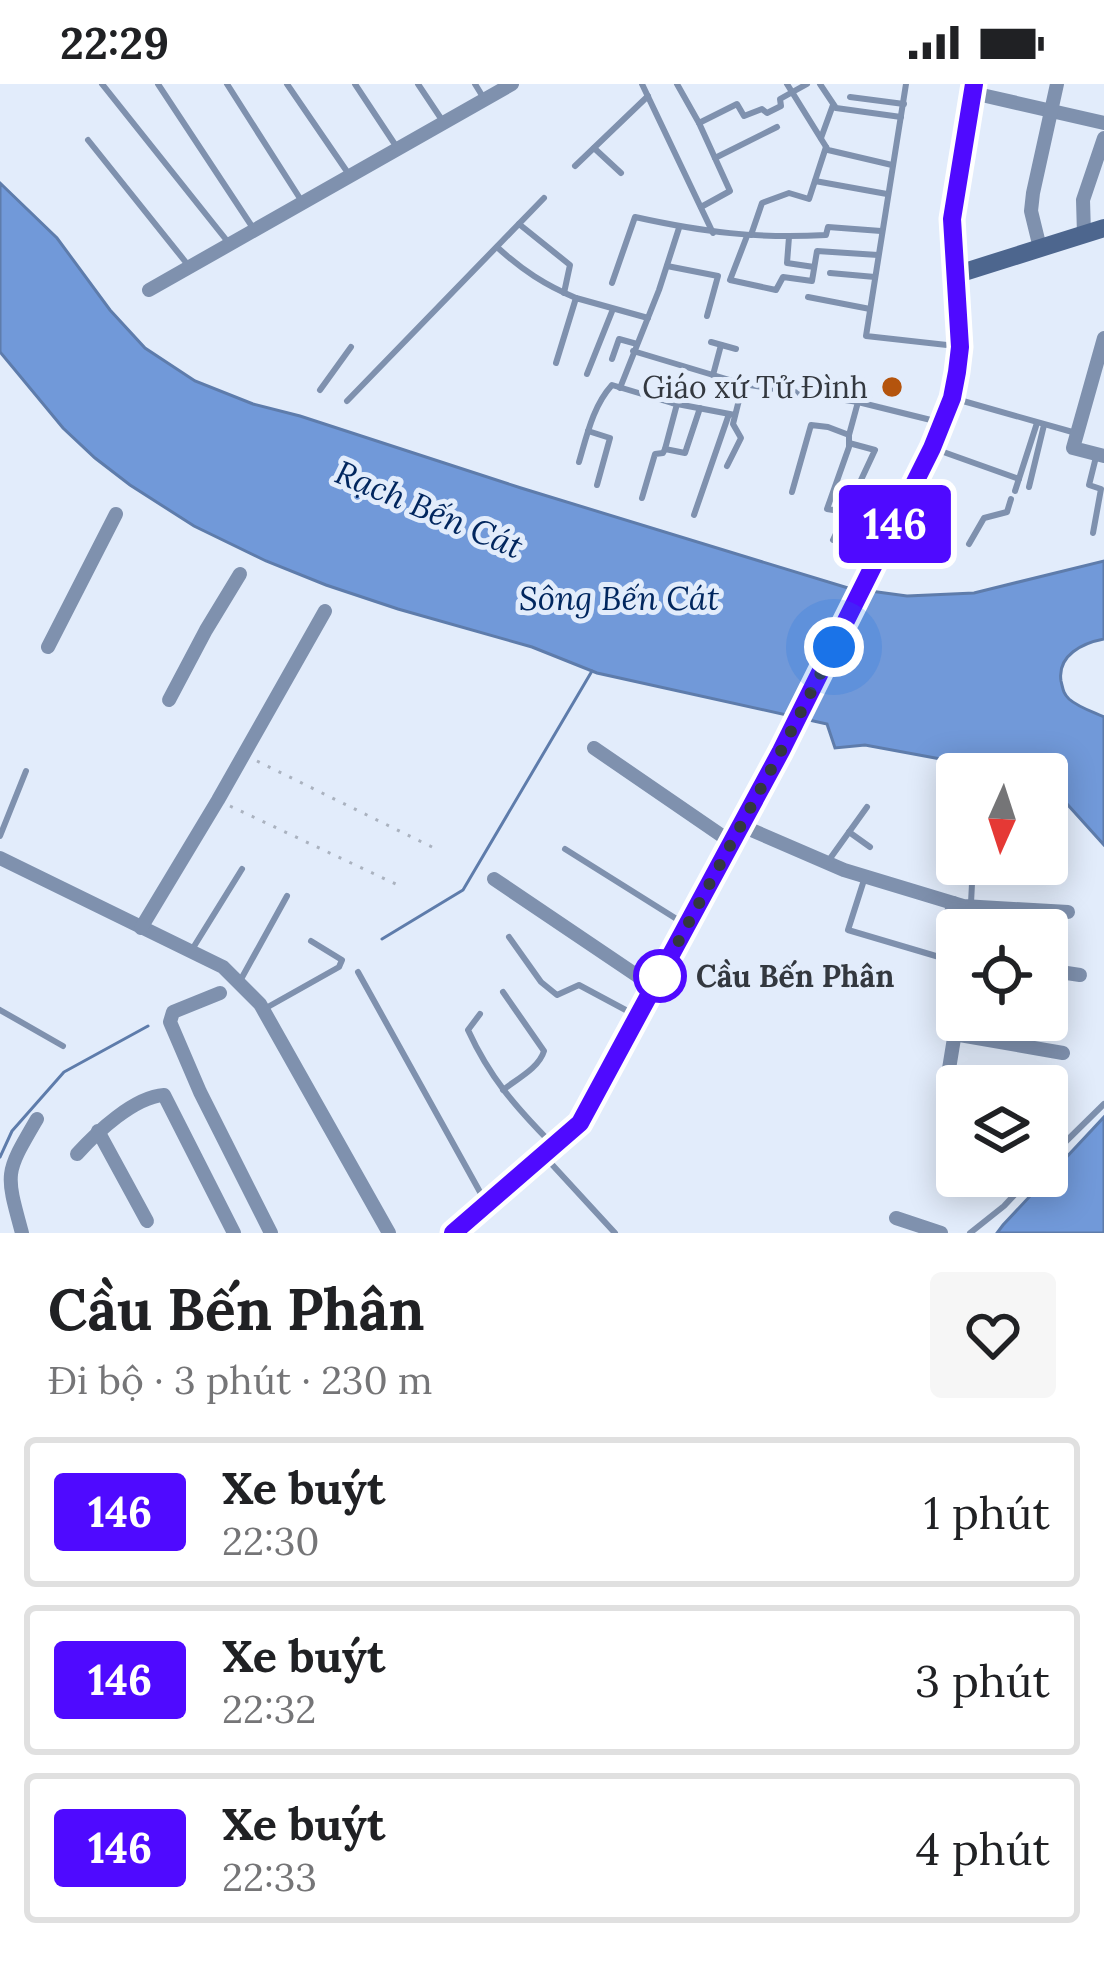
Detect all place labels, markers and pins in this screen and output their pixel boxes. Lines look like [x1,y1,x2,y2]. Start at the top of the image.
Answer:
place label: Giáo xứ Tử Đình [642,368,868,406]
marker: Giáo xứ Tử Đình [879,374,905,400]
marker: Cầu Bến Phân [635,951,685,1001]
place label: Cầu Bến Phân [696,957,894,995]

